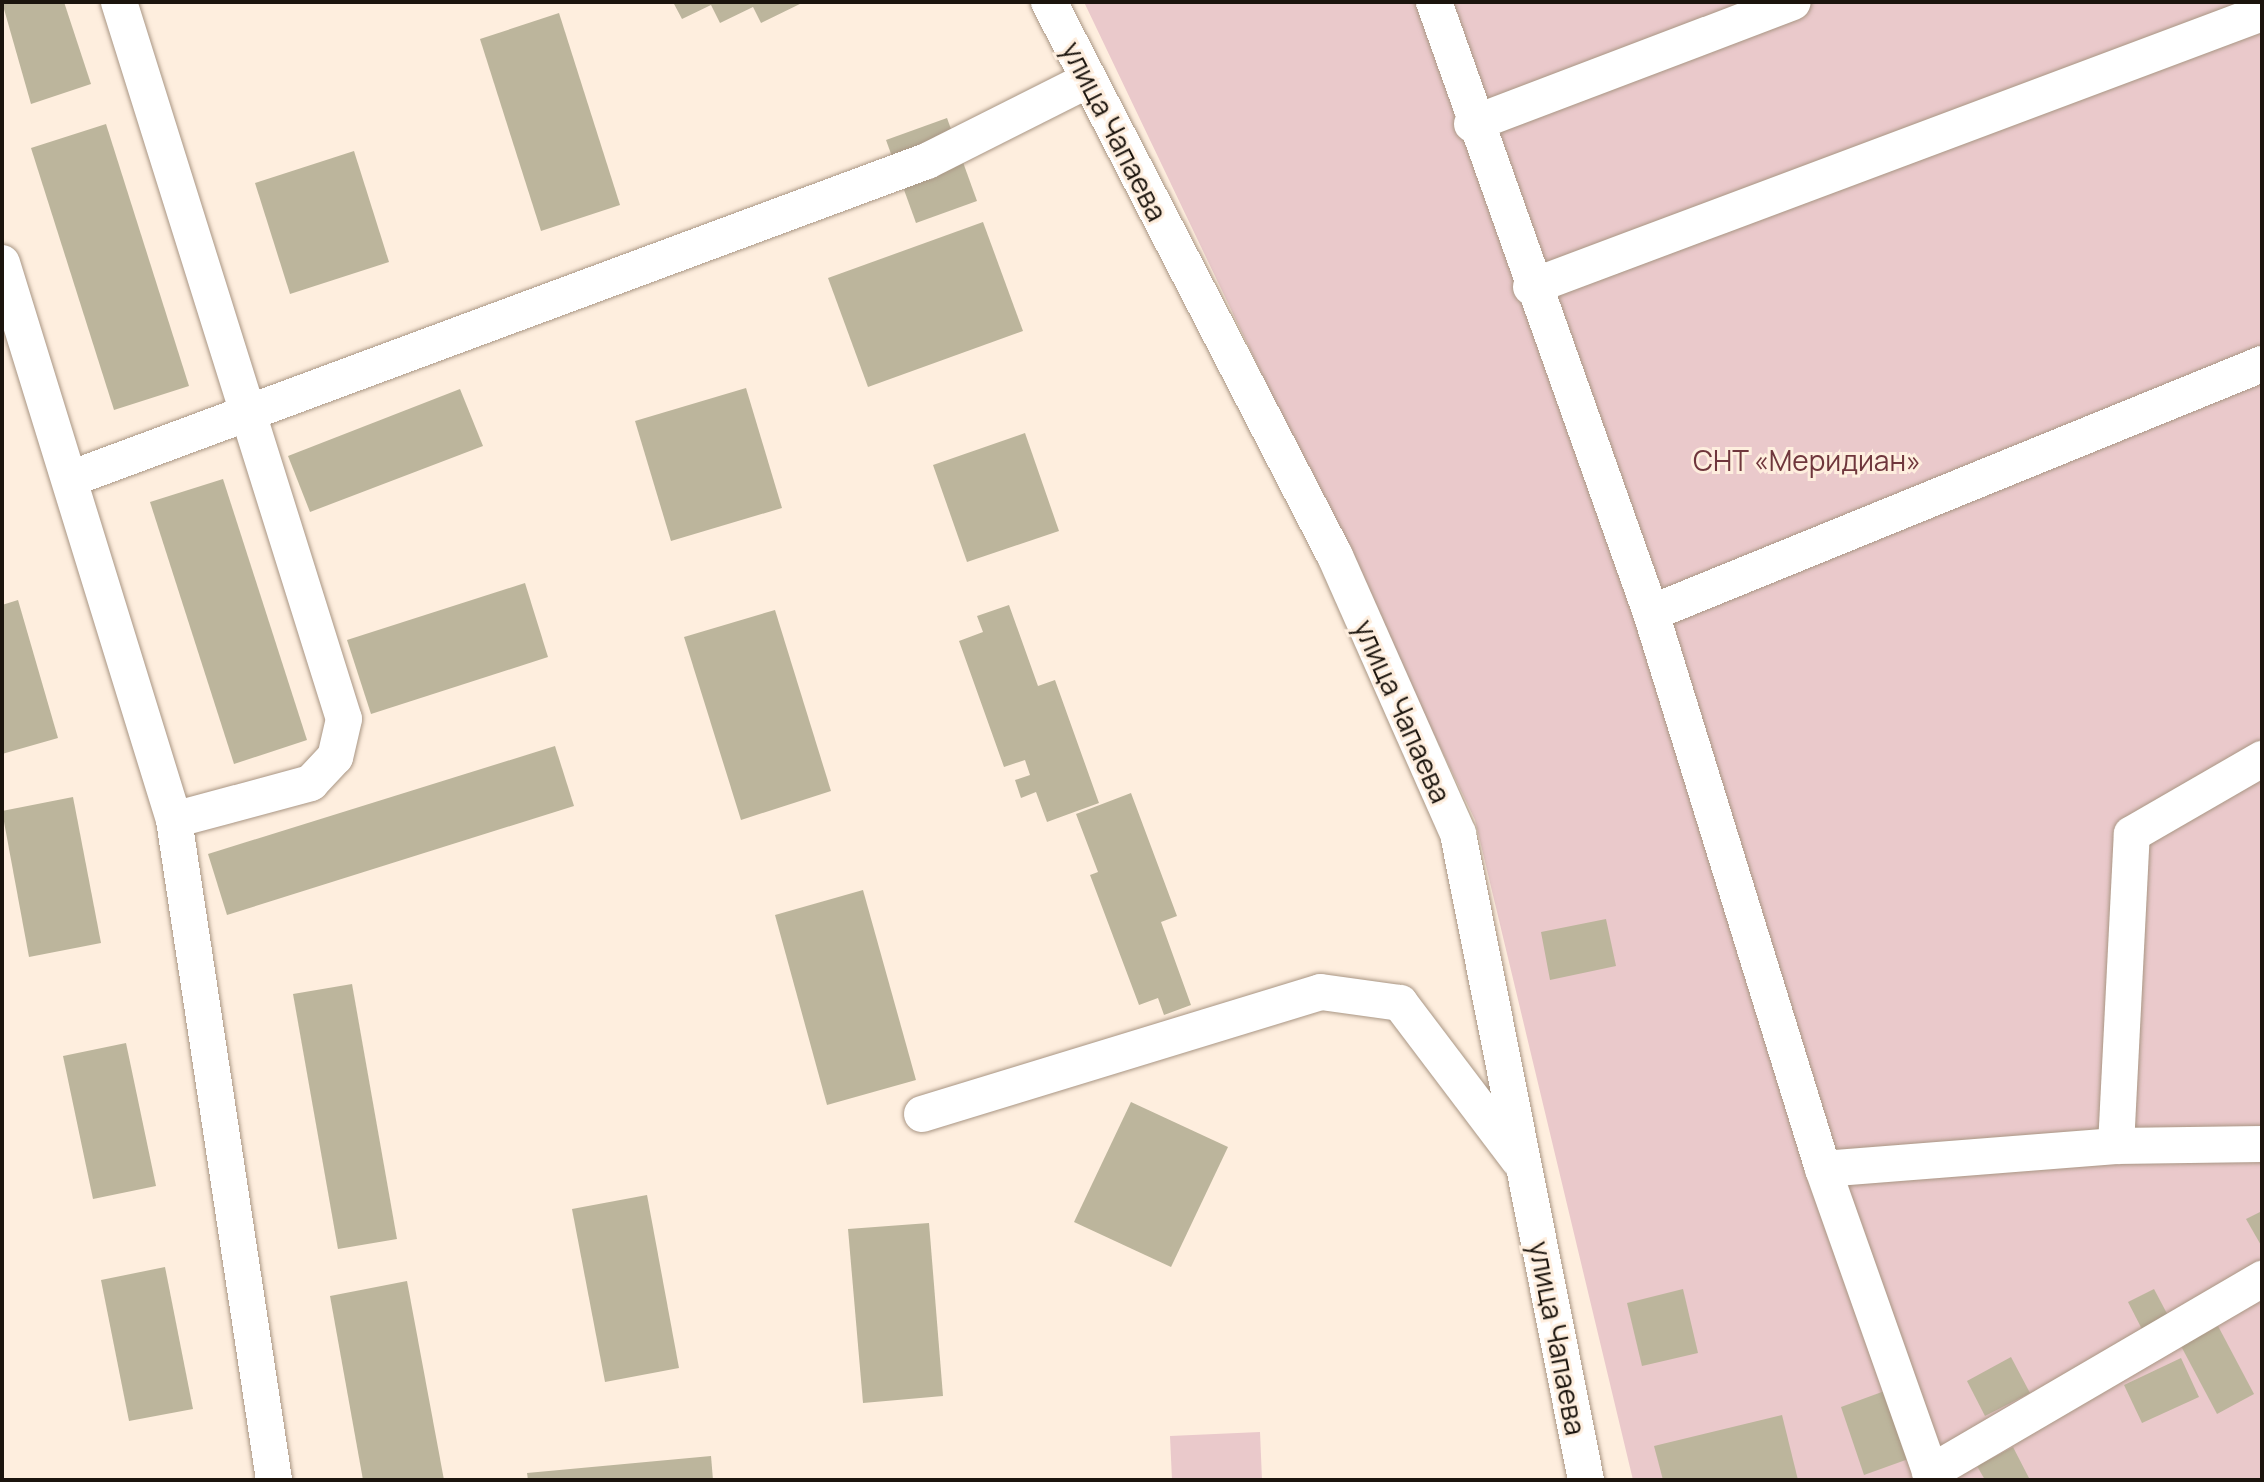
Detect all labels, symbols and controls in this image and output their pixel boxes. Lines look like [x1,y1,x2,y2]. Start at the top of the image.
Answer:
street label: улица Чапаева [1055,36,1175,226]
park label: СНТ «Меридиан» [1693,443,1921,477]
street label: улица Чапаева [1348,614,1458,808]
street label: улица Чапаева [1523,1238,1593,1438]

